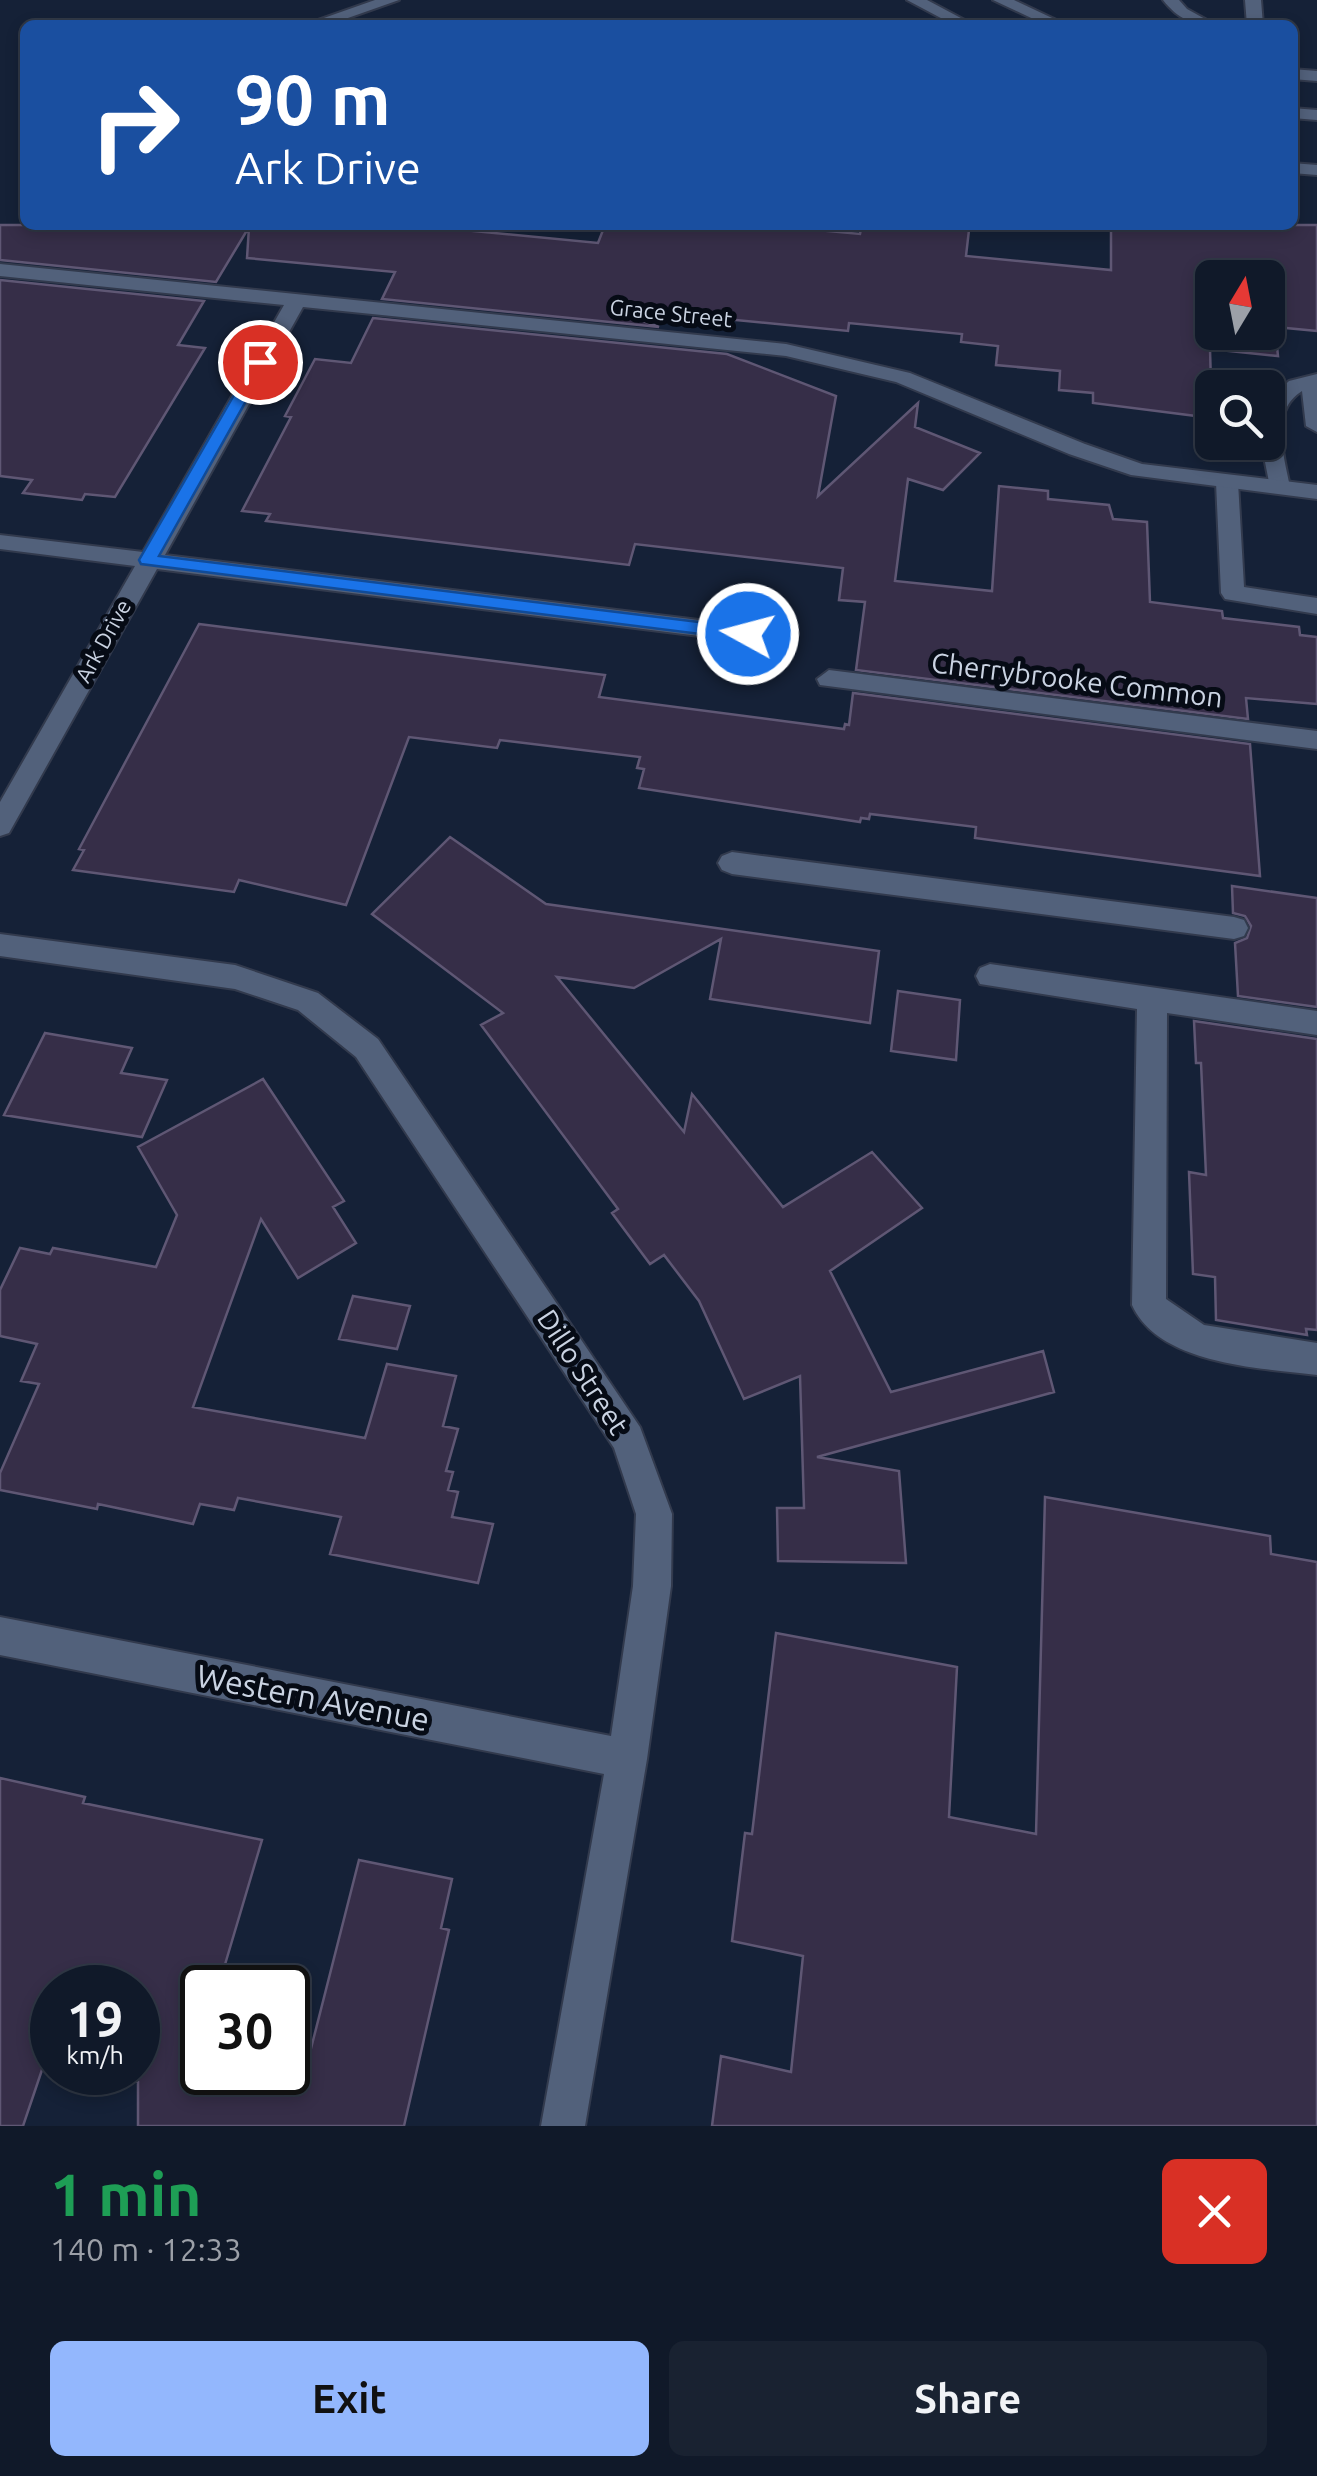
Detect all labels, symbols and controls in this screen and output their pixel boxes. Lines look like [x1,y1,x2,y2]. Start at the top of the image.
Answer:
icon: right [70,60,200,190]
text: 90 m [235,60,391,138]
text: Ark Drive [235,142,421,193]
north arrow [1195,260,1285,350]
map controls [1195,260,1285,460]
street label: Grace Street [609,294,734,331]
pin [218,320,303,405]
icon: arrive [233,335,288,390]
button: search [1195,370,1285,460]
position arrow [696,582,800,686]
street label: Ark Drive [70,595,136,687]
street label: Cherrybrooke Common [930,646,1225,713]
street label: Dillo Street [532,1304,635,1440]
street label: Western Avenue [194,1657,433,1737]
speed limit sign: 30 [180,1965,310,2095]
text: 19 [67,1990,123,2046]
text: km/h [66,2041,124,2069]
button: close [1162,2159,1267,2264]
text: 1 min [50,2160,202,2227]
text: 140 m · 12:33 [50,2231,242,2267]
button: Exit [50,2341,649,2456]
button: Share [669,2341,1267,2456]

